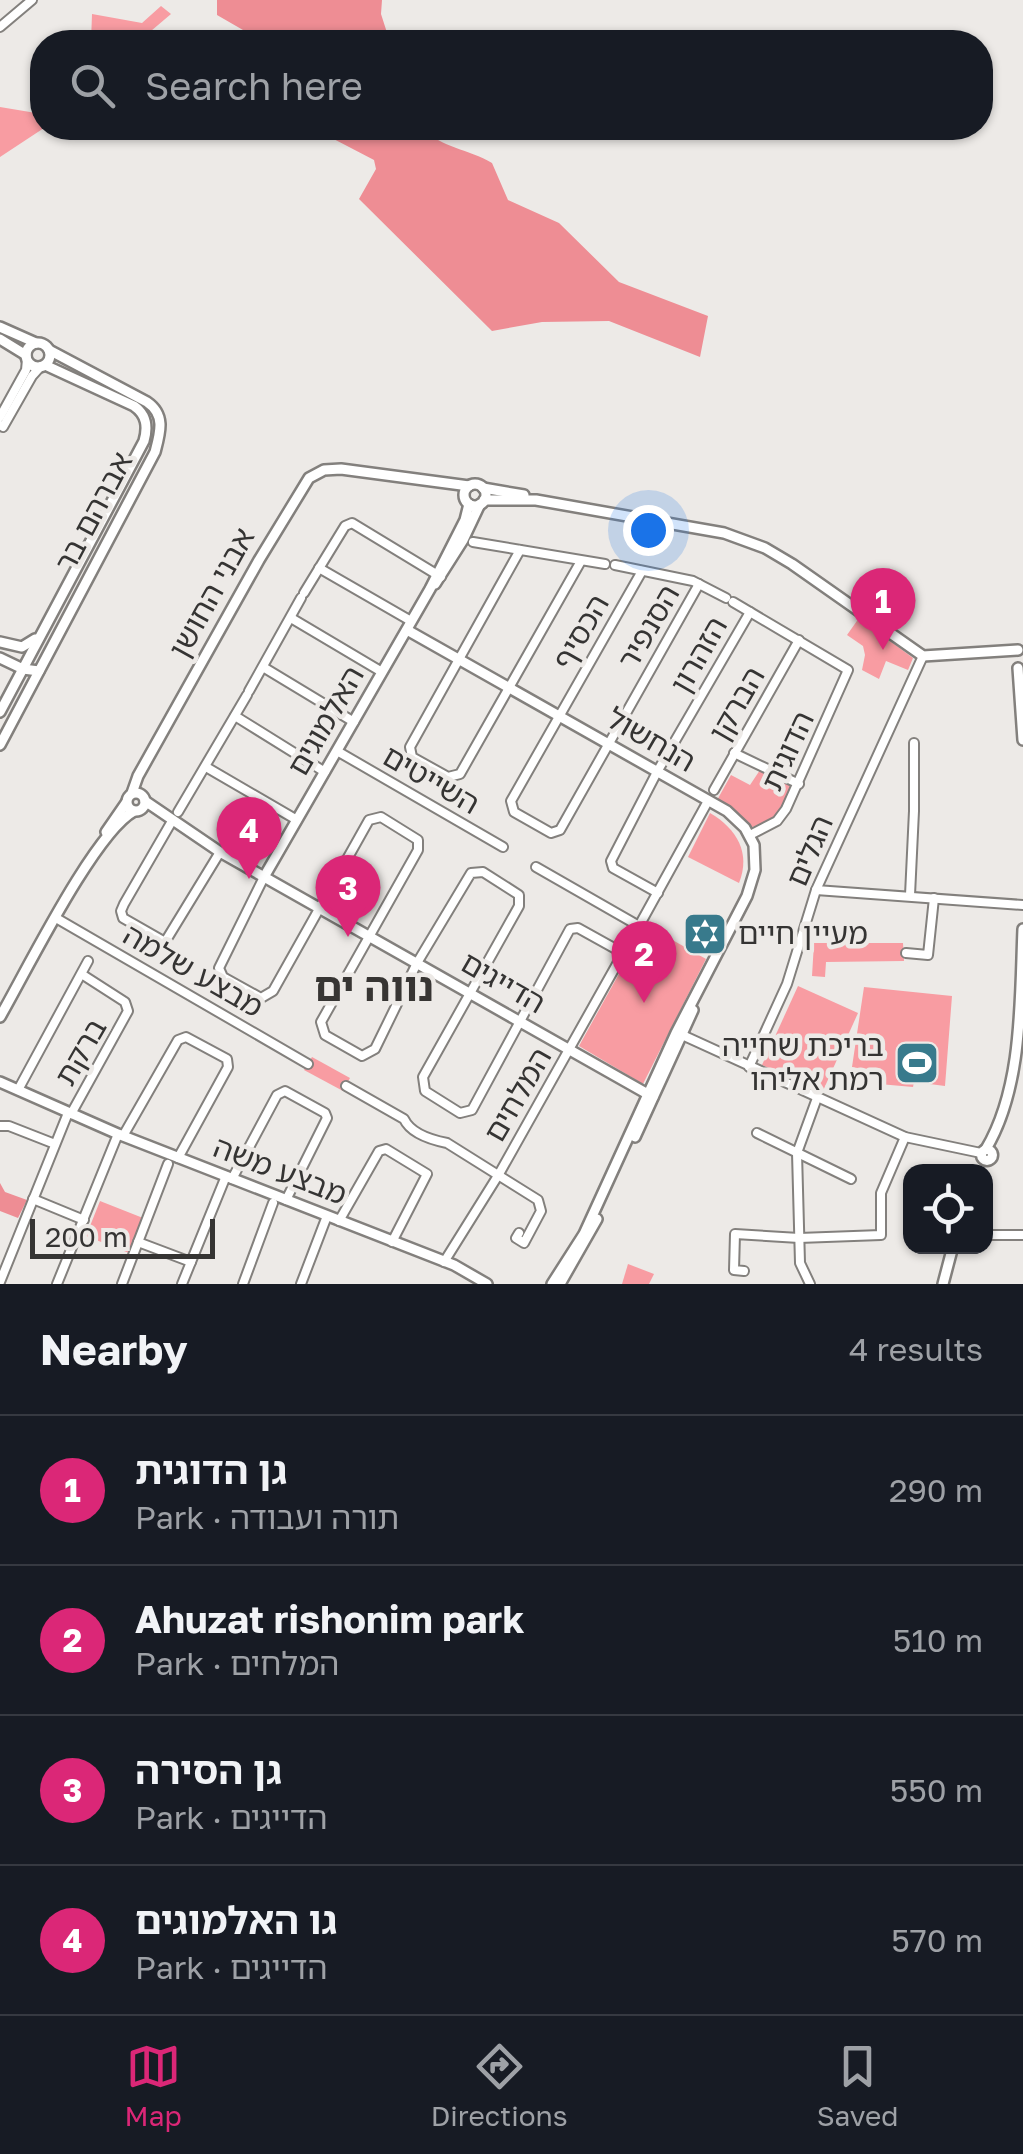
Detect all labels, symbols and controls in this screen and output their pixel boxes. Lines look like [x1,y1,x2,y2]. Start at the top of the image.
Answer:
search box [30,30,993,140]
icon: search [65,58,120,113]
text: Search here [145,63,363,108]
street label: אברהם בר [47,446,140,577]
your location [623,505,674,556]
street label: אבני החושן [161,521,262,664]
pin: 1 [850,568,916,650]
street label: הסנפיר [610,578,687,675]
street label: הכסיף [544,588,616,675]
street label: הזהרון [662,610,734,699]
street label: האלמוגים [279,659,371,782]
street label: הברקן [701,660,772,747]
street label: הנחשול [601,699,702,779]
street label: הדוגית [753,705,821,796]
street label: השייטים [377,737,486,821]
pin: 4 [216,796,282,879]
street label: הגלים [778,810,840,892]
pin: 3 [316,854,380,937]
synagogue icon: מעיין חיים [682,911,728,957]
place label: מעיין חיים [738,915,868,951]
street label: מבצע שלמה [117,916,270,1024]
pin: 2 [612,920,676,1003]
street label: הדייגים [455,944,552,1021]
district label: נווה ים [314,962,434,1010]
street label: ברקת [47,1012,114,1091]
place label: בריכת שחייה רמת אליהו [722,1027,884,1097]
sports icon: בריכת שחייה רמת אליהו [894,1040,940,1086]
street label: המלחים [476,1041,558,1148]
street label: מבצע משה [209,1128,352,1212]
map controls [903,1164,993,1254]
button: locate [903,1164,993,1254]
scale bar [30,1214,215,1258]
text: 200 m [45,1220,128,1253]
text: Nearby [40,1324,188,1374]
text: 4 results [849,1330,983,1368]
text: גן הדוגית [135,1447,287,1492]
text: 1 [64,1471,81,1509]
text: 290 m [889,1471,983,1509]
text: Park · תורה ועבודה [135,1498,399,1536]
text: Ahuzat rishonim park [135,1596,524,1641]
text: 2 [63,1621,82,1659]
text: 510 m [893,1621,983,1659]
text: Park · המלחים [135,1644,339,1682]
text: גן הסירה [135,1747,282,1792]
text: 3 [63,1771,82,1809]
text: 550 m [890,1771,983,1809]
text: Park · הדייגים [135,1798,327,1836]
text: גו האלמוגים [135,1897,337,1942]
text: 4 [62,1921,83,1959]
text: 570 m [891,1921,983,1959]
text: Park · הדייגים [135,1948,327,1986]
tab: Map [125,2039,182,2132]
tab: Directions [431,2039,568,2132]
tab: Saved [817,2039,898,2132]

